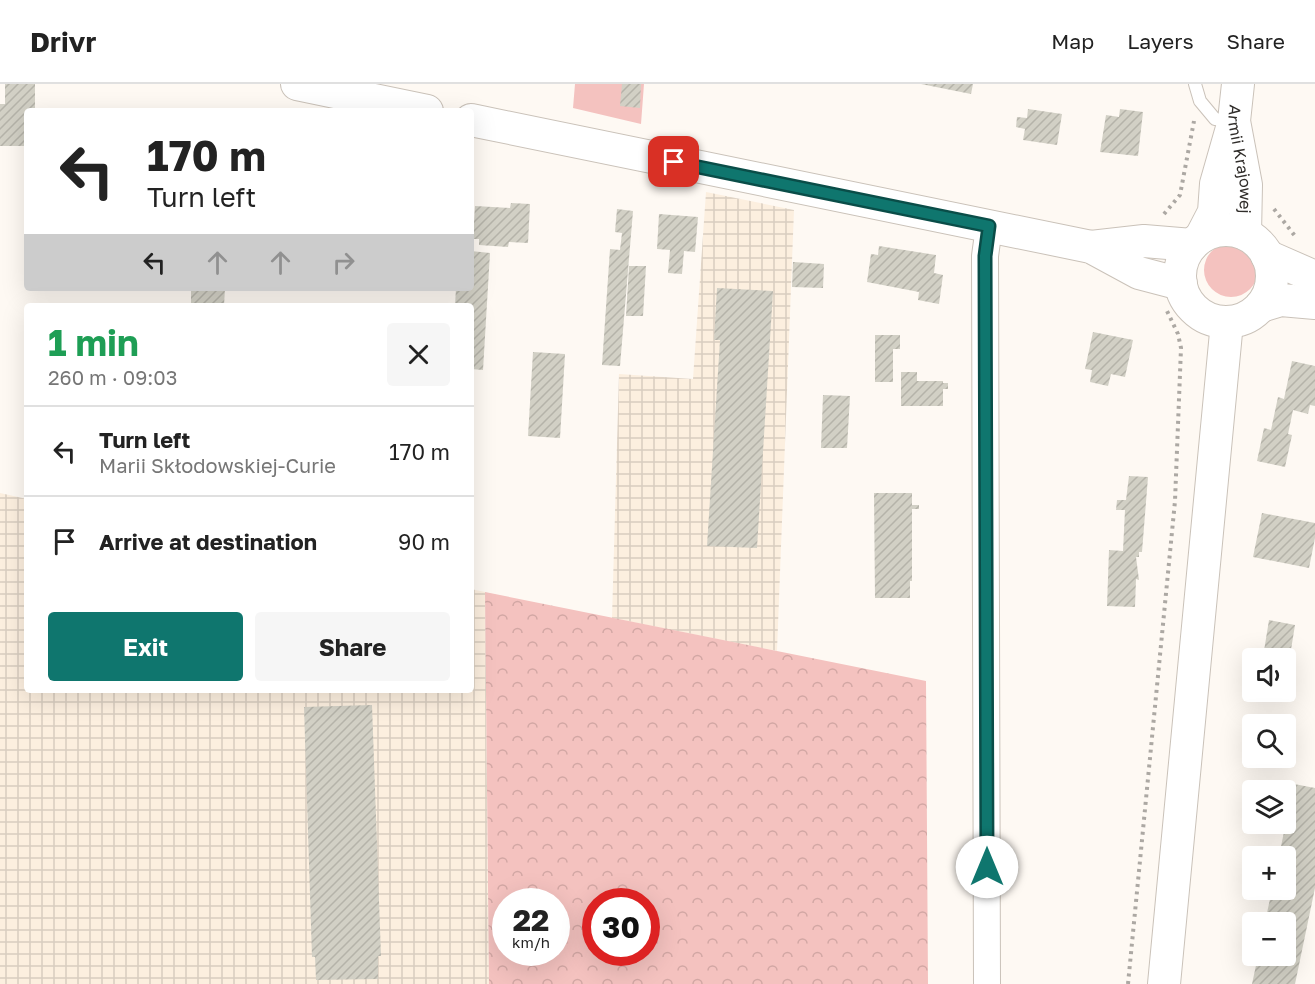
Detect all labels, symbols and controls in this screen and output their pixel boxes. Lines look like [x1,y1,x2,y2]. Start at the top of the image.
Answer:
text: Drivr [30,25,96,58]
text: Map [1051,28,1094,54]
text: Layers [1127,28,1194,54]
text: Share [1227,28,1285,54]
street label: Armii Krajowej [1224,104,1256,214]
text: 170 m [147,130,266,180]
icon: left [48,132,126,210]
pin [648,136,699,187]
icon: arrive [657,145,690,178]
text: Turn left [147,181,256,213]
icon: left [138,246,171,279]
icon: ahead [201,246,234,279]
icon: ahead [264,246,297,279]
icon: right [327,246,360,279]
text: 1 min [48,321,139,364]
button: close [387,323,450,386]
text: 260 m · 09:03 [48,365,177,389]
text: Turn left [99,426,190,453]
icon: left [48,435,81,468]
text: 170 m [389,438,450,465]
text: Marii Skłodowskiej-Curie [99,453,336,477]
icon: arrive [48,525,81,558]
text: Arrive at destination [99,528,317,555]
text: 90 m [398,528,450,555]
button: Exit [48,612,243,681]
button: Share [255,612,450,681]
map controls [1242,648,1296,966]
button: sound [1242,648,1296,702]
button: search [1242,714,1296,768]
button: layers [1242,780,1296,834]
position arrow [955,835,1019,899]
button: + [1242,846,1296,900]
speed limit sign: 30 [582,888,660,966]
text: 22 [513,902,549,938]
button: − [1242,912,1296,966]
text: km/h [512,933,550,951]

